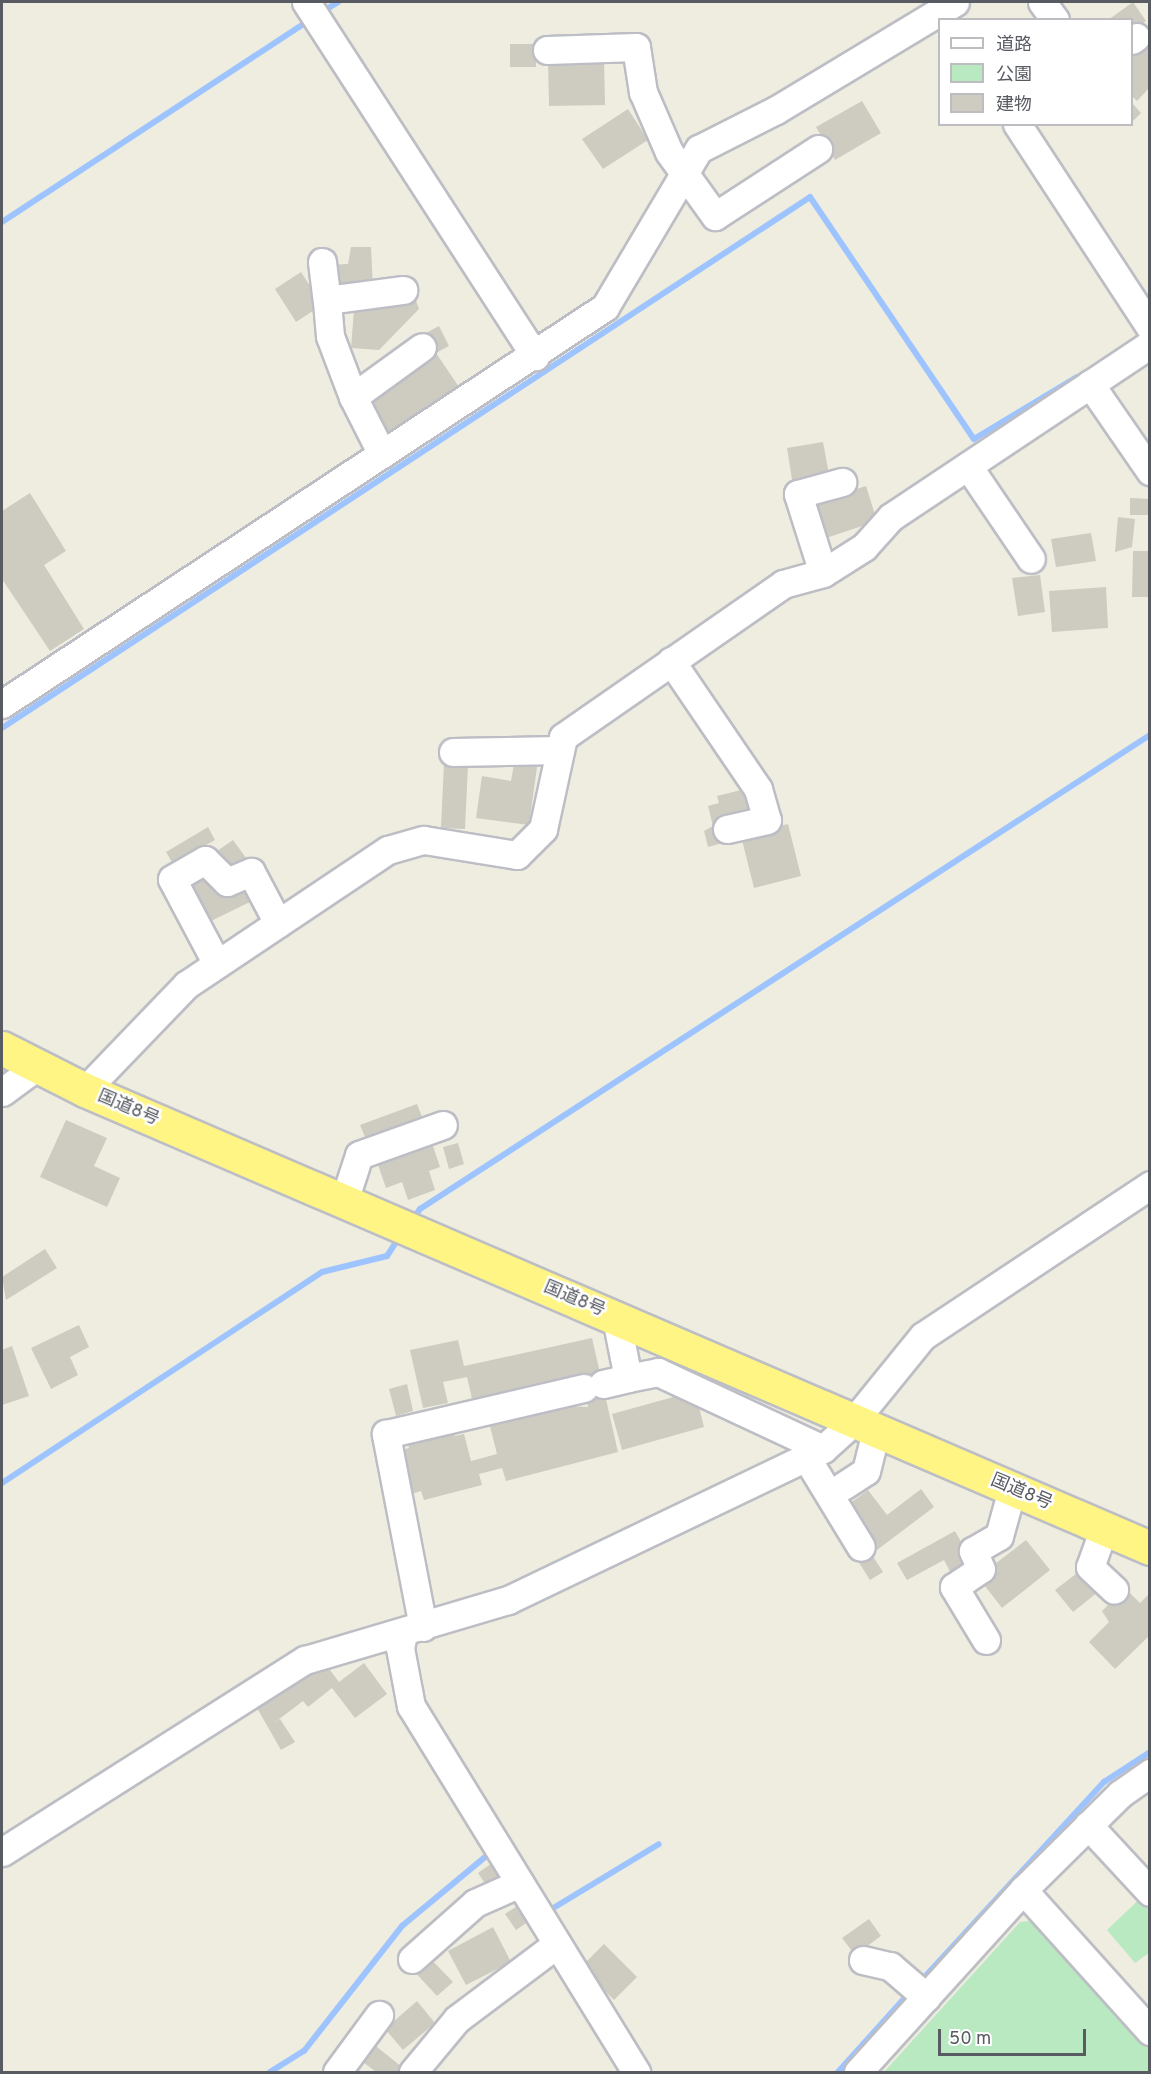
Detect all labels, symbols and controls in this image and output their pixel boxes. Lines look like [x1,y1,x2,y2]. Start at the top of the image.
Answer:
legend [938,18,1133,126]
text: 道路 [996,34,1032,57]
text: 公園 [996,64,1032,87]
text: 建物 [996,94,1032,117]
street label: 国道8号 [94,1086,162,1132]
street label: 国道8号 [540,1277,608,1323]
street label: 国道8号 [987,1470,1055,1516]
scale bar [941,2017,1090,2055]
text: 50 m [949,2028,991,2051]

